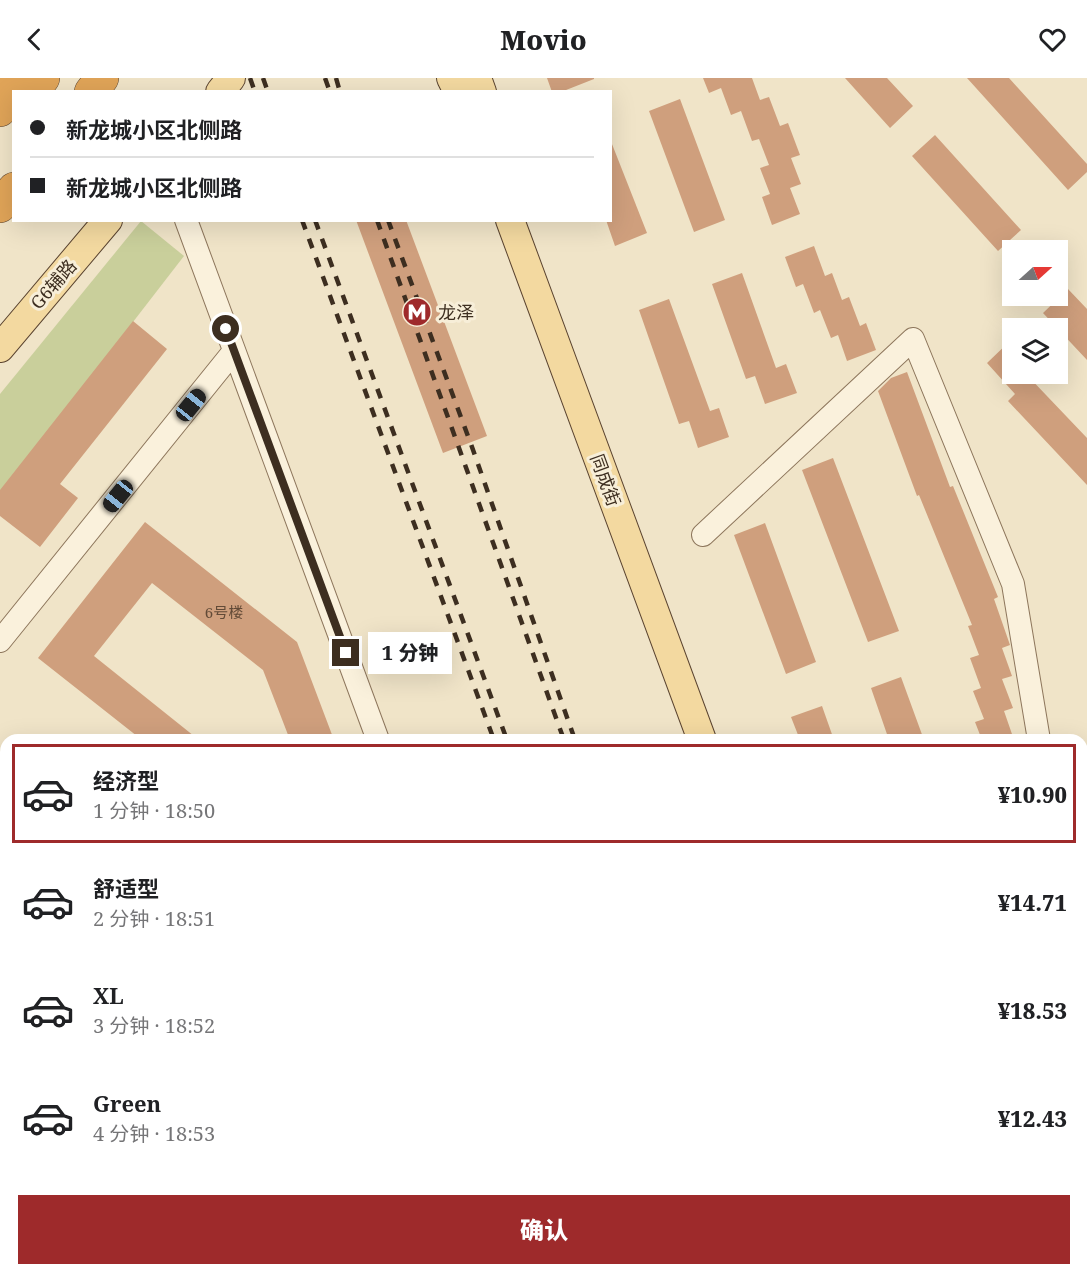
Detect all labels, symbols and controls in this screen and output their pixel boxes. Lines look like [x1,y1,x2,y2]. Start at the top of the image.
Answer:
text: Movio [500,21,587,58]
icon: back [18,23,51,56]
icon: heart [1036,23,1069,56]
text: 新龙城小区北侧路 [66,114,242,144]
text: 新龙城小区北侧路 [66,172,242,202]
north arrow [1002,240,1068,306]
map controls [1002,240,1068,384]
street label: G6辅路 [25,254,81,314]
metro station icon: 龙泽 [401,296,433,328]
place label: 龙泽 [438,300,474,324]
route start [212,315,239,342]
button: layers [1002,318,1068,384]
car [173,385,209,425]
street label: 同成街 [585,451,627,509]
car [100,476,136,516]
house number: 6号楼 [205,602,243,622]
callout: 1 分钟 [367,632,451,674]
route end [332,639,359,666]
text: 1 分钟 [382,639,438,666]
text: 经济型 [93,765,159,795]
icon: car [21,767,75,821]
text: ¥10.90 [998,779,1067,809]
text: 1 分钟 · 18:50 [93,797,215,824]
text: 舒适型 [93,873,159,903]
icon: car [21,875,75,929]
text: ¥14.71 [998,887,1067,917]
text: 2 分钟 · 18:51 [93,905,215,932]
text: XL [93,980,124,1010]
icon: car [21,983,75,1037]
text: ¥18.53 [998,995,1067,1025]
text: 3 分钟 · 18:52 [93,1012,215,1039]
text: Green [93,1088,161,1118]
icon: car [21,1091,75,1145]
text: ¥12.43 [998,1103,1067,1133]
text: 4 分钟 · 18:53 [93,1120,215,1147]
button: 确认 [18,1195,1070,1264]

